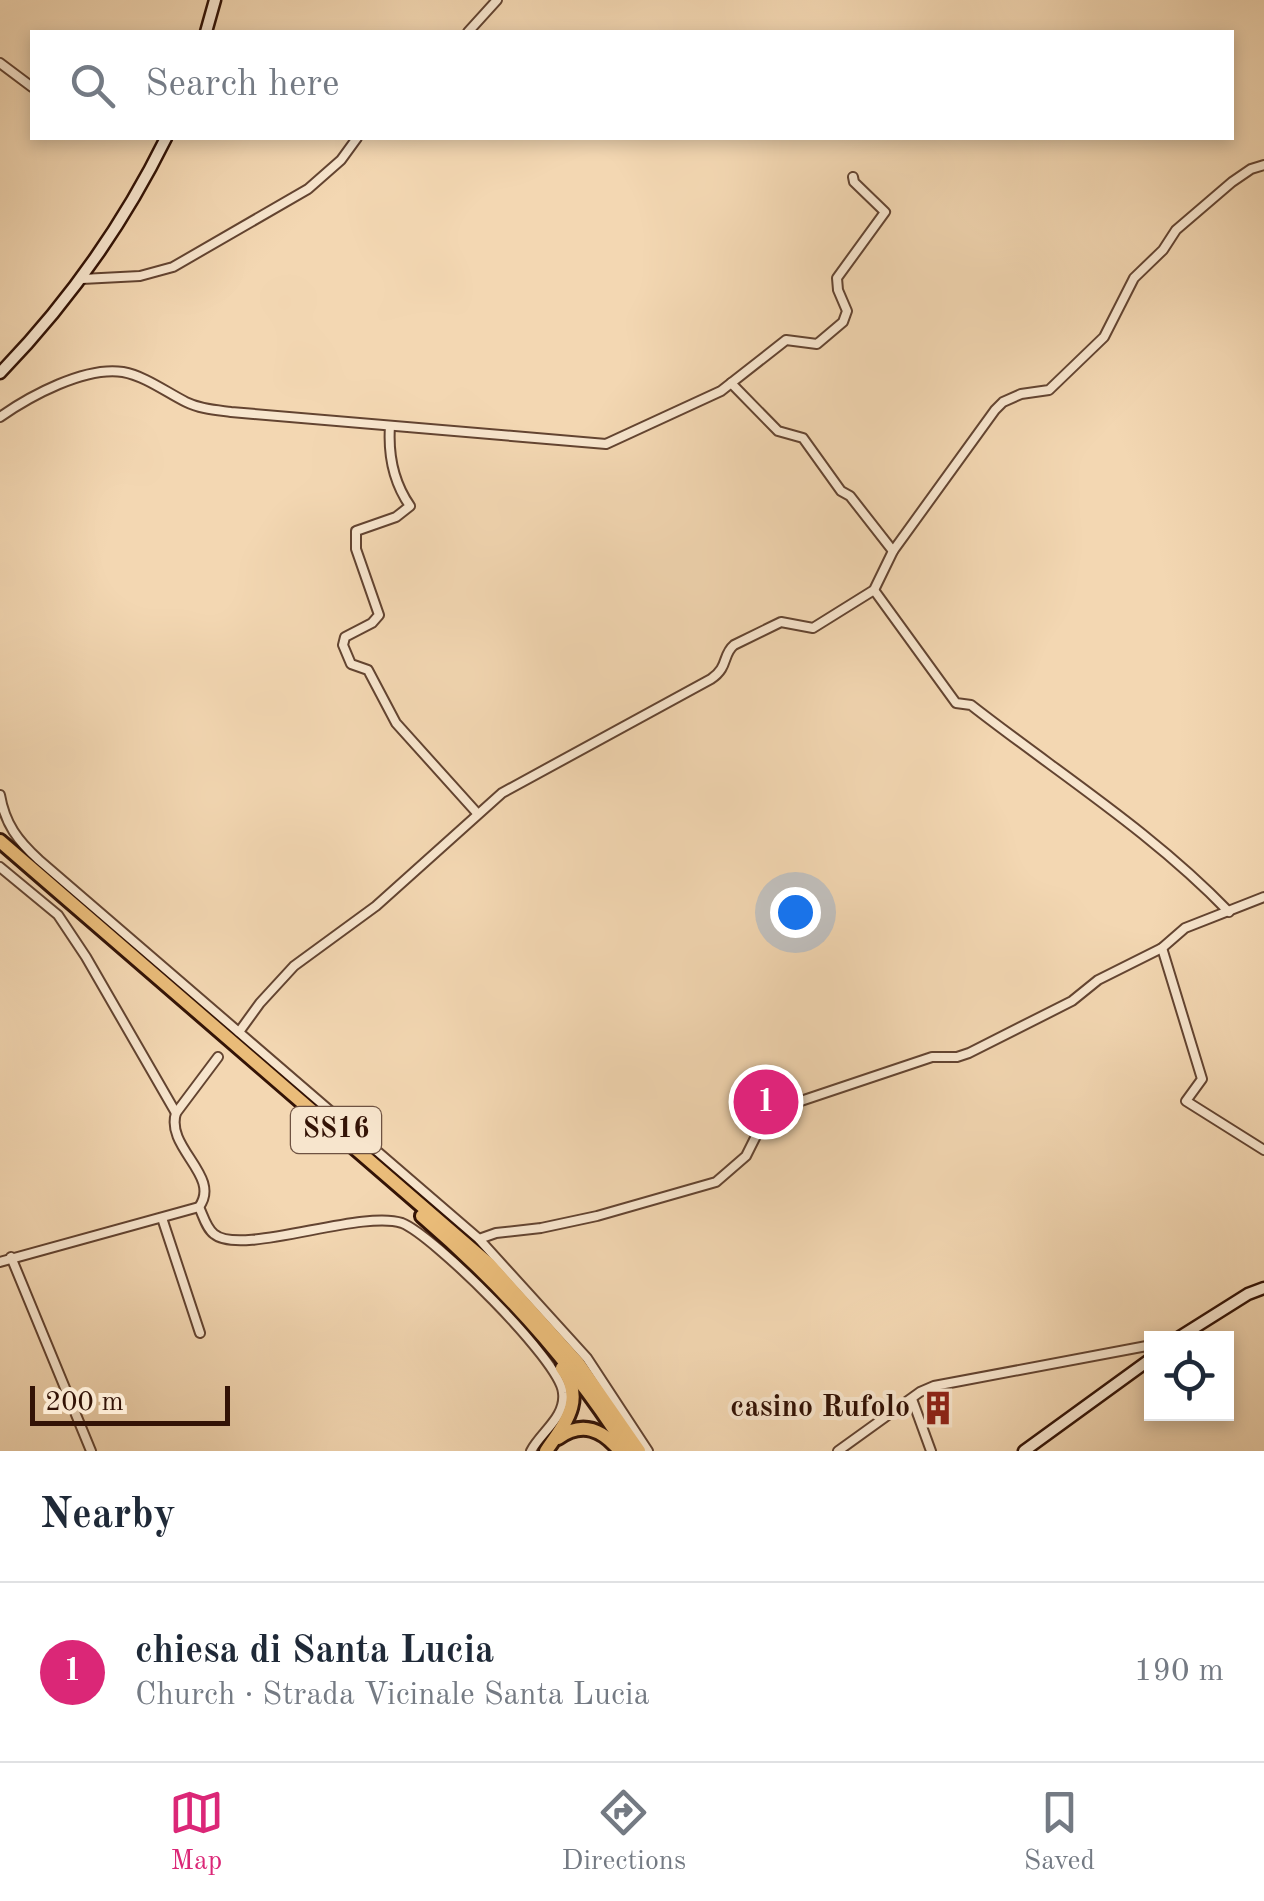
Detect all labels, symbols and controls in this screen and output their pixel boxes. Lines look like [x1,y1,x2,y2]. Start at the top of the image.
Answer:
search box [30,30,1234,140]
icon: search [65,58,120,113]
text: Search here [145,66,340,104]
your location [770,887,821,938]
pin: 1 [734,1064,798,1140]
road number: SS16 [291,1107,381,1153]
map controls [1144,1331,1234,1421]
button: locate [1144,1331,1234,1421]
scale bar [30,1381,230,1426]
text: 200 m [45,1389,124,1417]
building icon: casino Rufolo [919,1389,957,1427]
place label: casino Rufolo [730,1393,910,1423]
text: Nearby [40,1495,176,1537]
text: chiesa di Santa Lucia [135,1633,494,1671]
text: 1 [63,1656,82,1688]
text: 190 m [1134,1656,1224,1688]
text: Church · Strada Vicinale Santa Lucia [135,1680,650,1712]
tab: Map [169,1785,224,1880]
tab: Directions [562,1785,686,1880]
tab: Saved [1024,1785,1095,1880]

